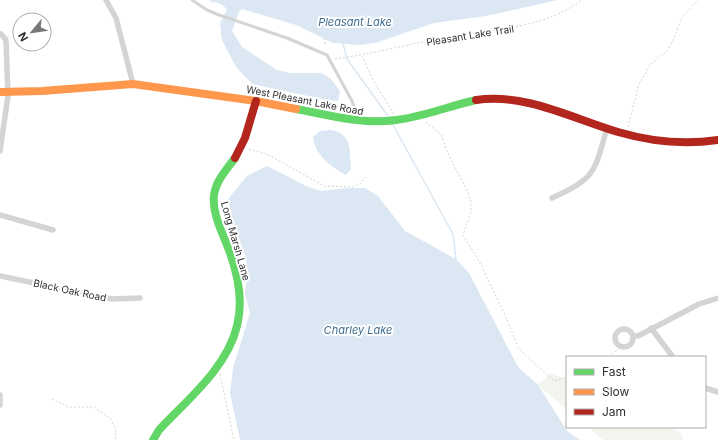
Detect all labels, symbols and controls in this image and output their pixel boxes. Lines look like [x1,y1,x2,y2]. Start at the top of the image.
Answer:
north arrow [12,12,52,52]
water label: Pleasant Lake [318,15,392,29]
street label: Pleasant Lake Trail [425,22,515,48]
text: N [15,30,31,44]
street label: West Pleasant Lake Road [245,83,365,117]
street label: Long Marsh Lane [219,200,253,282]
street label: Black Oak Road [32,276,108,304]
water label: Charley Lake [324,323,392,337]
legend [566,356,706,428]
text: Fast [602,364,626,379]
text: Slow [602,384,630,399]
text: Jam [602,404,626,419]

